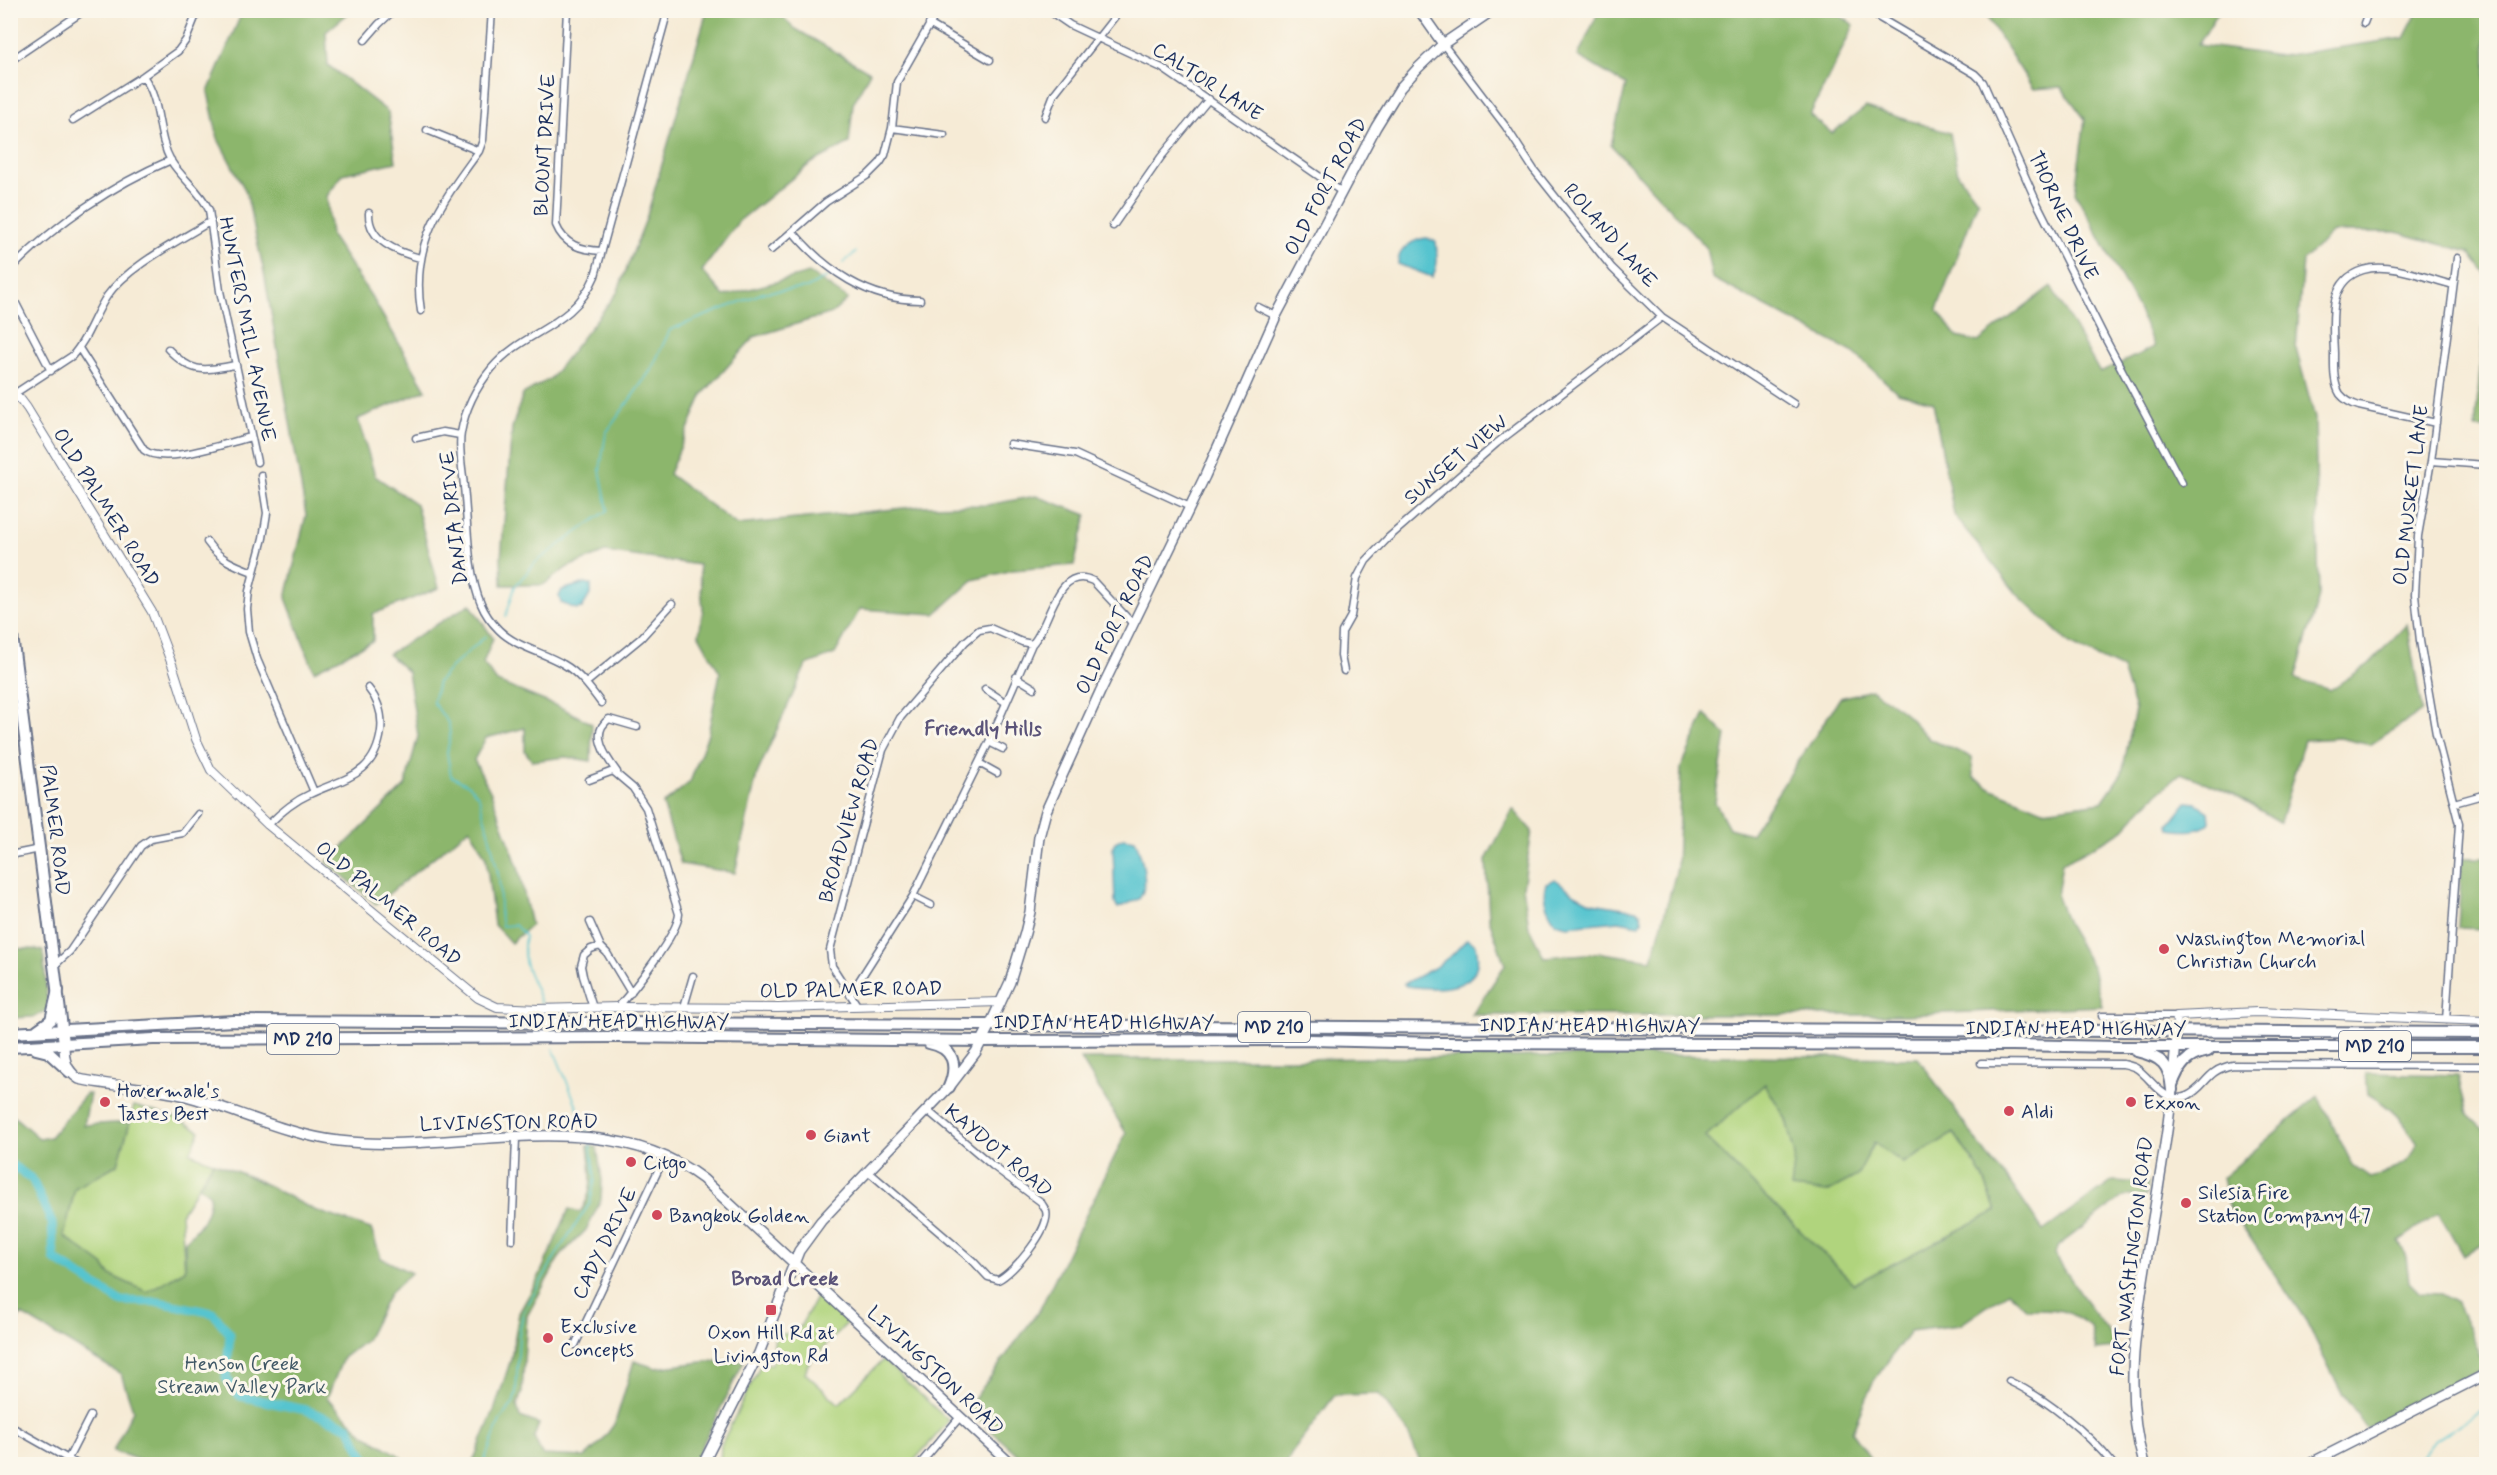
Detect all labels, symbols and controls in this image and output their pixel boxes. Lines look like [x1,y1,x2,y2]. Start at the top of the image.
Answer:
street label: CALTOR LANE [1147,36,1268,128]
street label: BLOUNT DRIVE [528,73,563,217]
street label: OLD FORT ROAD [1279,113,1374,260]
street label: THORNE DRIVE [2021,147,2104,284]
street label: ROLAND LANE [1557,178,1663,294]
street label: HUNTERS MILL AVENUE [211,215,282,444]
street label: OLD MUSKET LANE [2387,403,2436,587]
street label: SUNSET VIEW [1398,409,1514,511]
street label: OLD PALMER ROAD [46,423,166,592]
street label: DANIA DRIVE [434,449,475,586]
street label: OLD FORT ROAD [1070,550,1161,699]
district label: Friendly Hills [924,715,1043,743]
street label: BROADVIEW ROAD [813,735,886,906]
street label: PALMER ROAD [33,763,76,897]
street label: OLD PALMER ROAD [309,835,467,973]
place label: Washington Memorial Christian Church [2176,926,2365,976]
marker: Washington Memorial Christian Church [2157,942,2171,956]
street label: OLD PALMER ROAD [759,975,943,1006]
street label: INDIAN HEAD HIGHWAY [509,1009,730,1036]
street label: INDIAN HEAD HIGHWAY [994,1010,1215,1037]
road number: MD 210 [1238,1012,1310,1042]
street label: INDIAN HEAD HIGHWAY [1480,1013,1701,1040]
street label: INDIAN HEAD HIGHWAY [1966,1016,2187,1043]
road number: MD 210 [267,1024,339,1054]
road number: MD 210 [2339,1031,2411,1061]
place label: Hovermale's Tastes Best [117,1078,220,1128]
place label: Exxon [2143,1090,2200,1117]
marker: Hovermale's Tastes Best [98,1095,112,1109]
marker: Exxon [2124,1095,2138,1109]
street label: KAYDOT ROAD [938,1098,1058,1204]
place label: Aldi [2021,1099,2054,1126]
marker: Aldi [2002,1104,2016,1118]
street label: LIVINGSTON ROAD [420,1108,599,1139]
place label: Giant [823,1123,871,1150]
marker: Giant [804,1128,818,1142]
street label: FORT WASHINGTON ROAD [2104,1135,2161,1377]
place label: Citgo [643,1150,687,1178]
marker: Citgo [624,1155,638,1169]
place label: Silesia Fire Station Company 47 [2198,1180,2371,1230]
street label: CADY DRIVE [567,1183,644,1304]
marker: Silesia Fire Station Company 47 [2179,1196,2193,1210]
place label: Bangkok Golden [669,1203,810,1231]
marker: Bangkok Golden [650,1208,664,1222]
district label: Broad Creek [731,1265,839,1293]
street label: LIVINGSTON ROAD [860,1300,1009,1442]
marker: Oxon Hill Rd at Livingston Rd [764,1303,778,1317]
place label: Exclusive Concepts [560,1314,637,1364]
place label: Oxon Hill Rd at Livingston Rd [707,1320,835,1370]
marker: Exclusive Concepts [541,1331,555,1345]
park label: Henson Creek Stream Valley Park [157,1351,327,1401]

